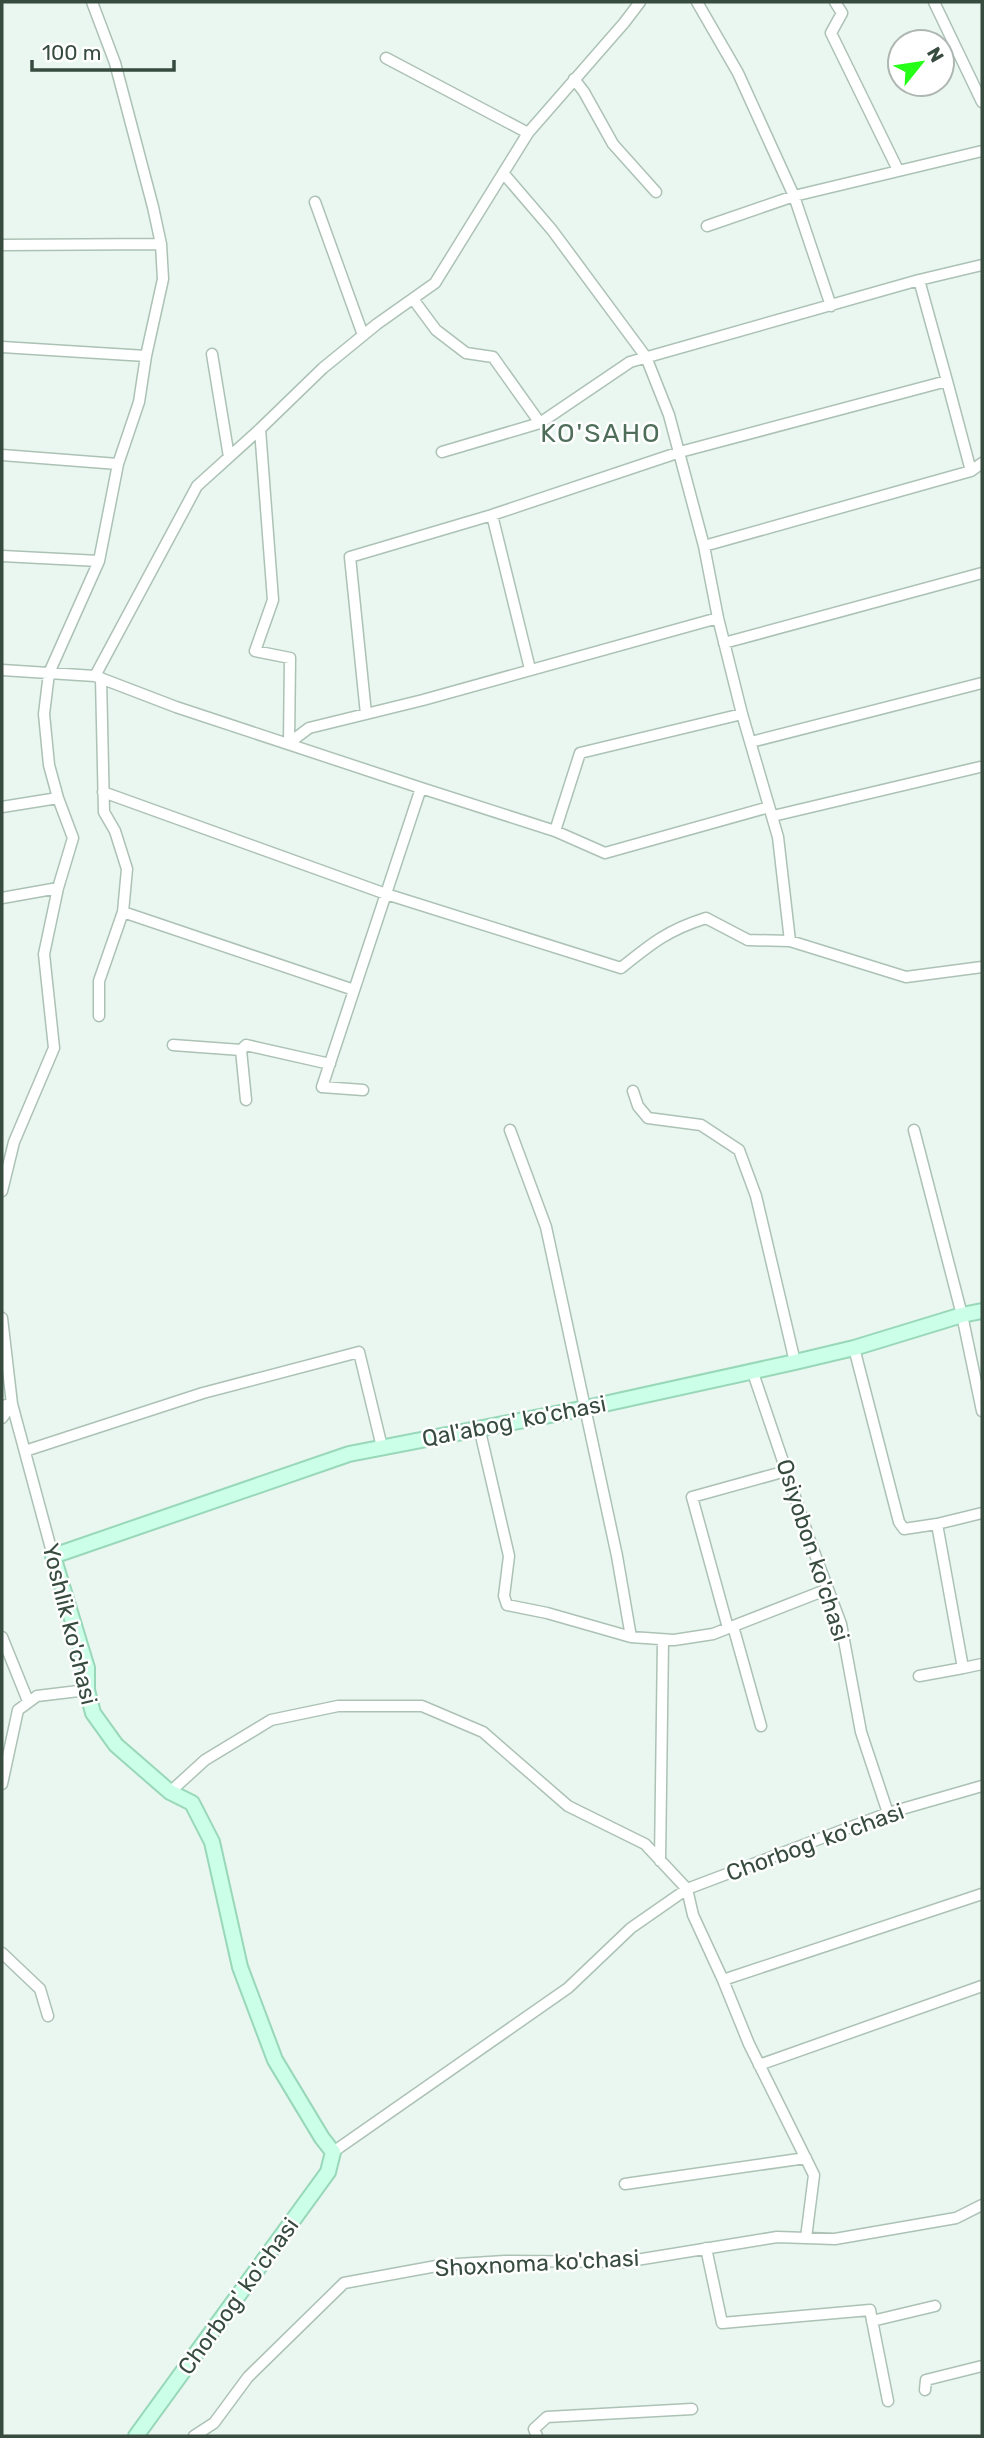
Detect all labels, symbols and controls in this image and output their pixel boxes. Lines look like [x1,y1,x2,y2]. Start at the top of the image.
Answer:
scale bar [32,28,173,72]
north arrow [886,28,956,98]
text: 100 m [42,40,101,65]
text: N [922,43,949,66]
district label: KO'SAHO [540,418,662,449]
street label: Qal'abog' ko'chasi [420,1389,608,1453]
street label: Osiyobon ko'chasi [770,1455,856,1645]
street label: Yoshlik ko'chasi [36,1540,104,1708]
street label: Сhorbog' ko'chasi [722,1797,908,1887]
street label: Chorbog' ko'chasi [172,2212,304,2380]
street label: Shoxnoma ko'chasi [434,2244,640,2282]

